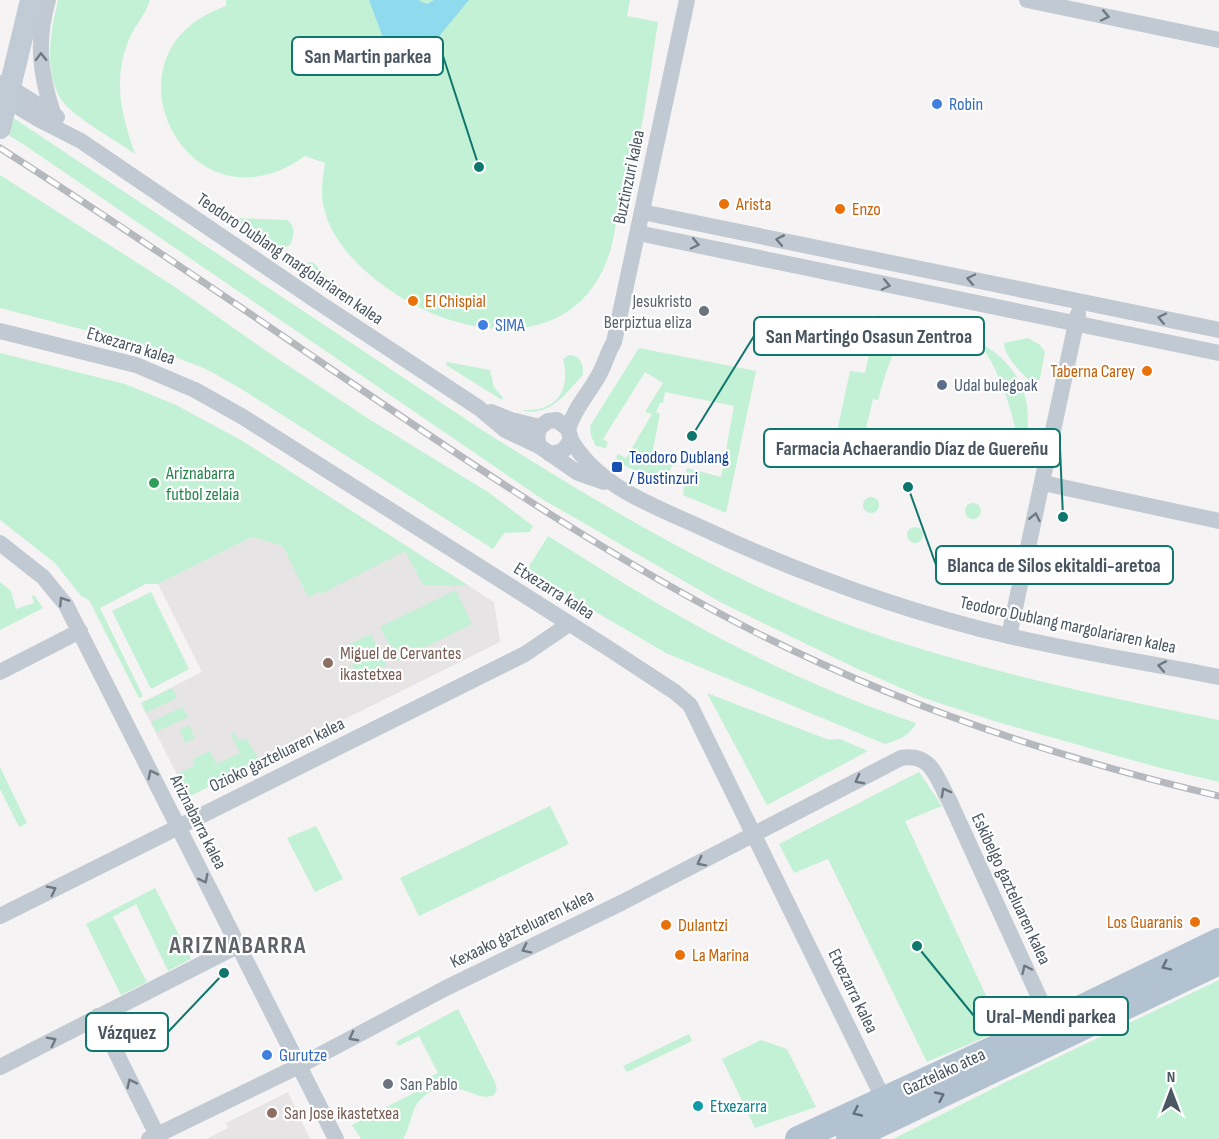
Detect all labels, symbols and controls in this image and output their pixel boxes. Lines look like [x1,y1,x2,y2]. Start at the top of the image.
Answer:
one-way arrow [1100,9,1110,22]
callout: San Martin parkea [292,37,443,75]
text: San Martin parkea [304,45,432,69]
one-way arrow [34,53,47,62]
place label: Robin [949,94,983,115]
marker: Robin [930,97,944,111]
street label: Buztinzuri kalea [609,128,649,226]
street label: Teodoro Dublang margolariaren kalea [193,189,387,329]
place label: Arista [735,194,771,215]
marker: Arista [717,197,731,211]
place label: Enzo [852,199,881,220]
marker: Enzo [833,202,847,216]
one-way arrow [775,234,785,247]
one-way arrow [690,237,700,250]
one-way arrow [966,273,976,286]
one-way arrow [880,278,890,291]
place label: El Chispial [425,291,486,312]
place label: Jesukristo Berpiztua eliza [604,291,692,333]
marker: El Chispial [406,294,420,308]
marker: Jesukristo Berpiztua eliza [697,304,711,318]
one-way arrow [1157,313,1167,326]
place label: SIMA [495,315,525,336]
callout: San Martingo Osasun Zentroa [754,317,984,355]
marker: SIMA [476,318,490,332]
street label: Etxezarra kalea [84,323,178,369]
text: San Martingo Osasun Zentroa [766,325,972,349]
place label: Taberna Carey [1050,361,1135,382]
marker: Taberna Carey [1140,364,1154,378]
place label: Udal bulegoak [954,375,1038,396]
marker: Udal bulegoak [935,378,949,392]
callout: Farmacia Achaerandio Díaz de Guereñu [764,429,1060,467]
text: Farmacia Achaerandio Díaz de Guereñu [776,437,1048,461]
place label: Teodoro Dublang / Bustinzuri [629,447,729,489]
marker: Teodoro Dublang / Bustinzuri [610,460,624,474]
place label: Ariznabarra futbol zelaia [165,463,239,505]
marker: Ariznabarra futbol zelaia [147,476,161,490]
one-way arrow [1028,513,1041,523]
callout: Blanca de Silos ekitaldi-aretoa [936,546,1173,584]
text: Blanca de Silos ekitaldi-aretoa [947,554,1161,578]
street label: Etxezarra kalea [510,558,598,624]
street label: Teodoro Dublang margolariaren kalea [958,592,1178,658]
one-way arrow [58,597,70,607]
place label: Miguel de Cervantes ikastetxea [340,643,461,685]
marker: Miguel de Cervantes ikastetxea [321,656,335,670]
one-way arrow [1157,660,1167,673]
street label: Ozioko gazteluaren kalea [206,713,348,797]
one-way arrow [147,770,159,781]
street label: Ariznabarra kalea [165,770,231,873]
one-way arrow [855,772,866,784]
one-way arrow [941,788,952,798]
street label: Eskibelgo gazteluaren kalea [967,810,1055,968]
one-way arrow [696,855,707,866]
one-way arrow [197,872,209,883]
street label: Kexaako gazteluaren kalea [447,885,597,973]
one-way arrow [46,886,57,897]
place label: Los Guaranis [1107,912,1183,933]
place label: Dulantzi [678,915,728,936]
marker: Los Guaranis [1188,915,1202,929]
marker: Dulantzi [659,918,673,932]
district label: ARIZNABARRA [168,931,307,960]
one-way arrow [522,942,533,953]
place label: La Marina [692,945,749,966]
street label: Etxezarra kalea [824,945,882,1037]
marker: La Marina [673,948,687,962]
one-way arrow [1162,959,1173,971]
one-way arrow [1022,964,1034,975]
callout: Ural-Mendi parkea [974,997,1128,1035]
text: Ural-Mendi parkea [986,1005,1116,1029]
callout: Vázquez [86,1013,168,1051]
text: Vázquez [98,1021,156,1045]
one-way arrow [348,1030,359,1042]
one-way arrow [46,1036,57,1048]
street label: Gaztelako atea [899,1044,989,1100]
place label: Gurutze [279,1045,327,1066]
marker: Gurutze [260,1048,274,1062]
north arrow [1141,1061,1201,1121]
text: N [1167,1068,1175,1087]
place label: San Pablo [400,1074,458,1095]
marker: San Pablo [381,1077,395,1091]
one-way arrow [127,1078,138,1089]
one-way arrow [933,1091,944,1103]
place label: Etxezarra [710,1096,767,1117]
marker: Etxezarra [691,1099,705,1113]
place label: San Jose ikastetxea [284,1103,399,1124]
one-way arrow [852,1105,863,1117]
marker: San Jose ikastetxea [265,1106,279,1120]

